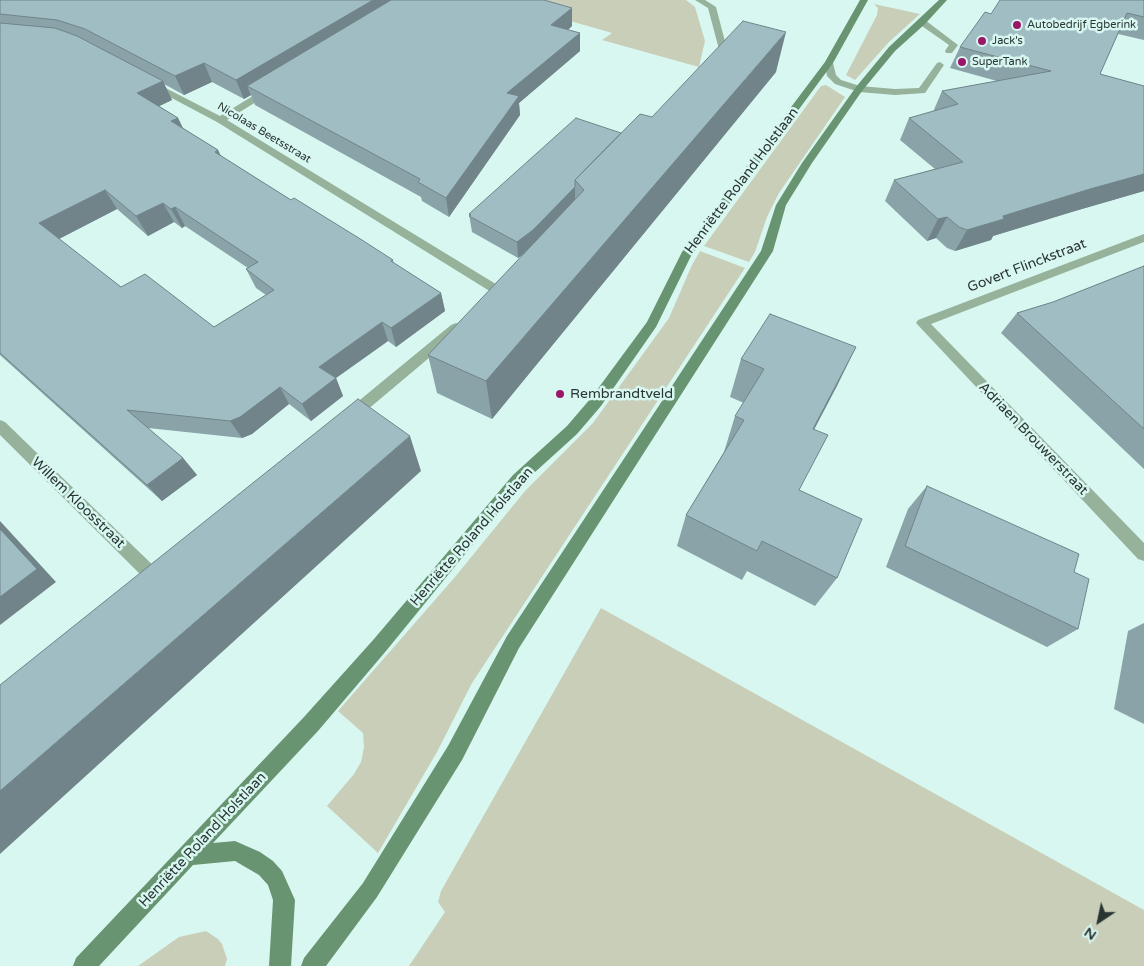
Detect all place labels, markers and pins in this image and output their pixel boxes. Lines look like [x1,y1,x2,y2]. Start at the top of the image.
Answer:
place label: Autobedrijf Egberink [1027,18,1136,32]
marker: Autobedrijf Egberink [1011,19,1023,31]
place label: Jack's [992,34,1023,48]
marker: Jack's [976,35,988,47]
place label: SuperTank [972,55,1027,69]
marker: SuperTank [956,56,968,68]
place label: Rembrandtveld [570,386,673,402]
marker: Rembrandtveld [554,388,566,400]

